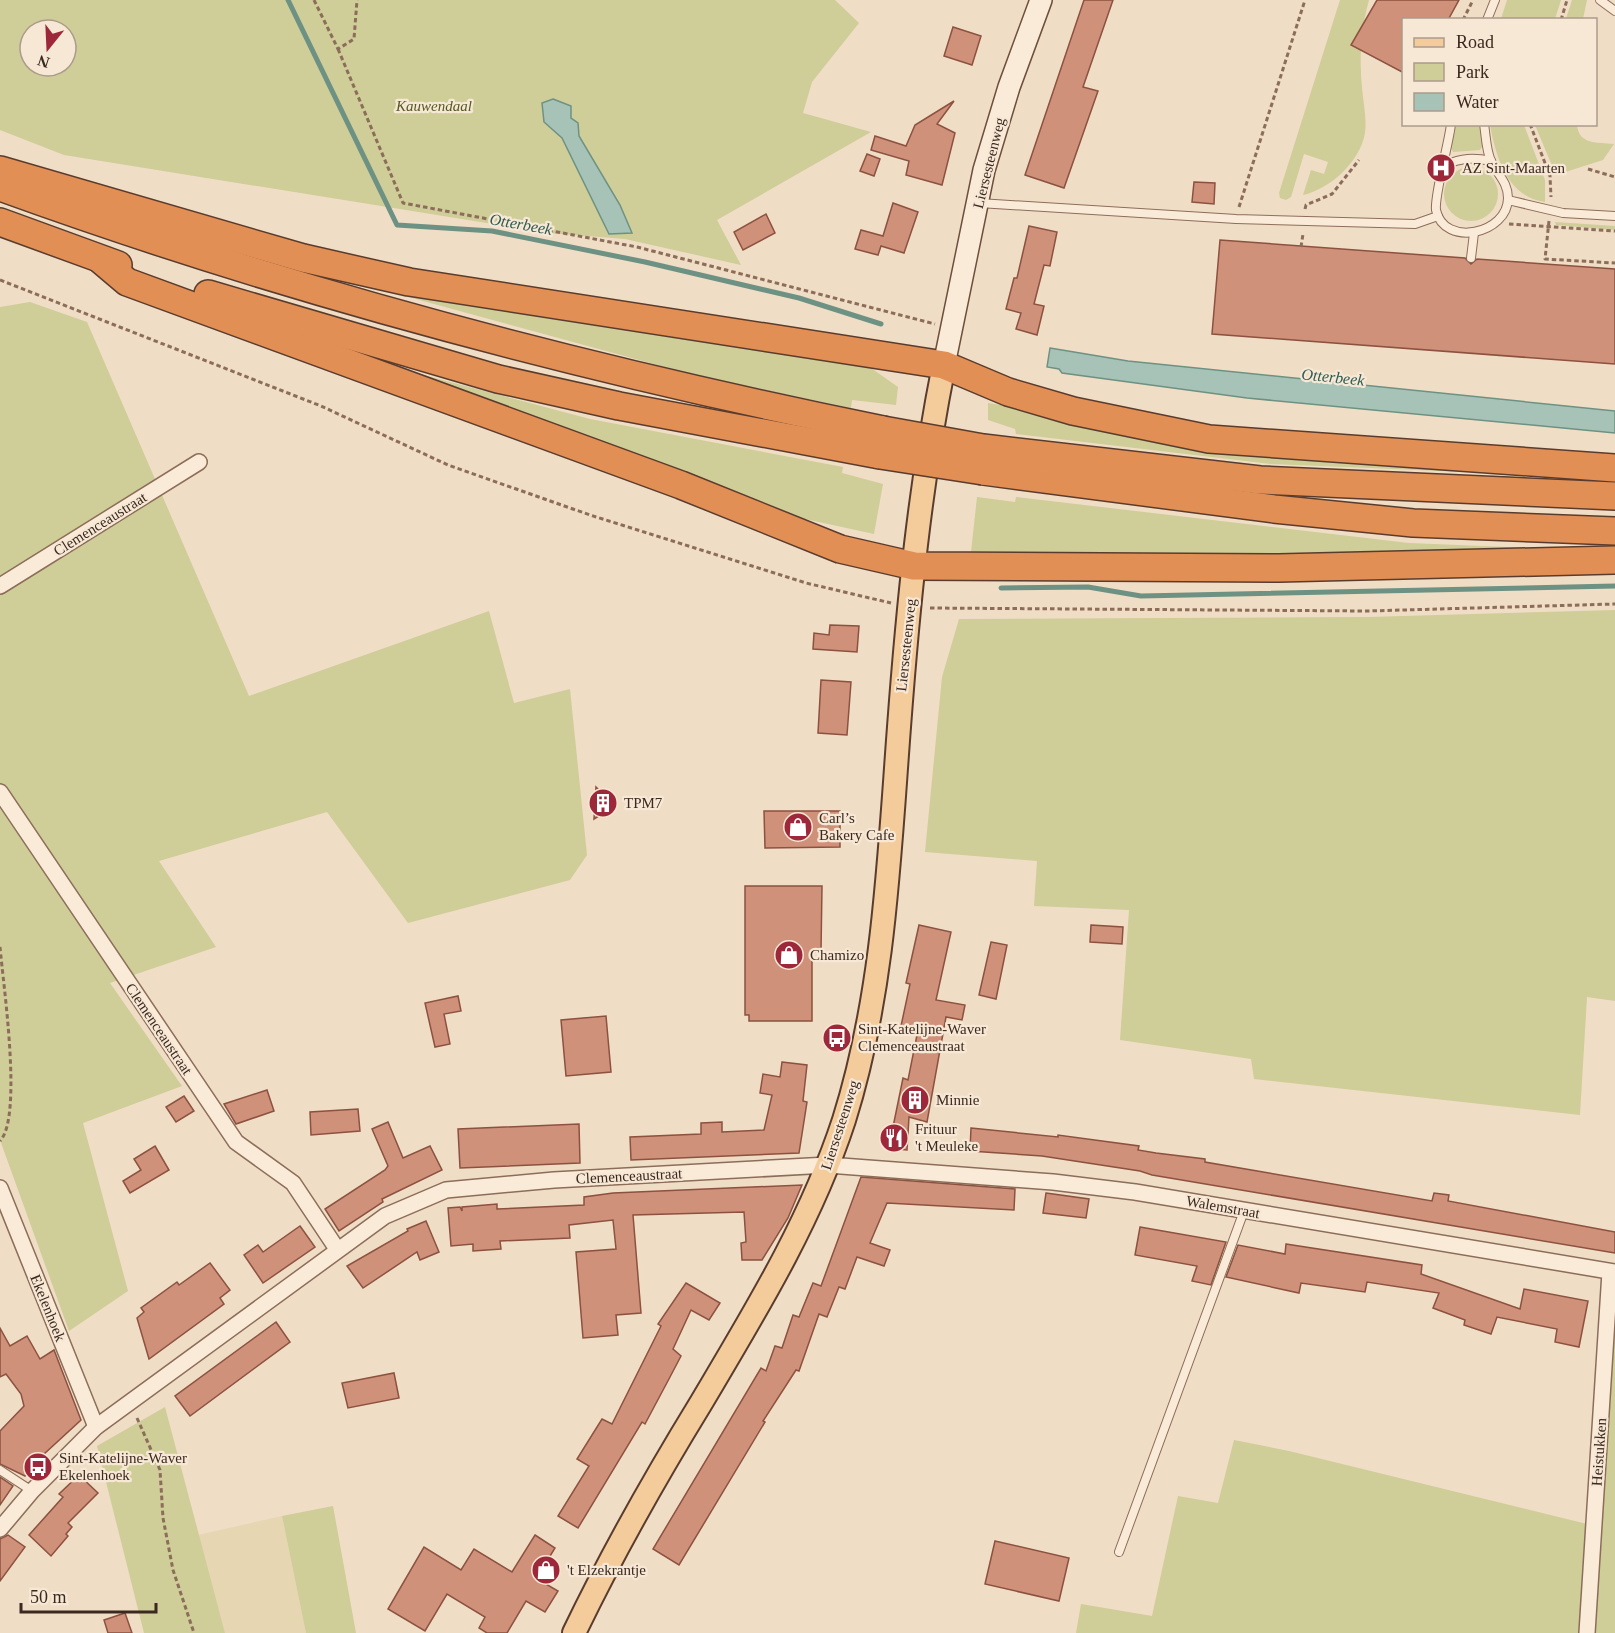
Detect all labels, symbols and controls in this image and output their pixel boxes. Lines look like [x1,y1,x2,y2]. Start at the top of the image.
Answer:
north arrow [18,18,78,78]
legend [1402,18,1597,126]
text: Road [1456,32,1494,52]
text: N [35,52,52,72]
text: Park [1456,62,1489,82]
text: Water [1456,92,1499,112]
park label: Kauwendaal [395,98,472,114]
street label: Liersesteenweg [970,115,1008,210]
hospital icon: AZ Sint-Maarten [1425,152,1457,184]
place label: AZ Sint-Maarten [1462,160,1565,176]
water label: Otterbeek [488,210,554,238]
water label: Otterbeek [1301,365,1366,389]
street label: Clemenceaustraat [51,489,150,559]
street label: Liersesteenweg [893,597,919,692]
building icon: TPM7 [587,787,619,819]
place label: TPM7 [624,795,663,811]
place label: Carl’s Bakery Cafe [819,810,895,843]
shop icon: Carl’s Bakery Cafe [782,811,814,843]
shop icon: Chamizo [773,939,805,971]
place label: Chamizo [810,947,864,963]
street label: Clemenceaustraat [123,980,196,1078]
place label: Sint-Katelijne-Waver Clemenceaustraat [858,1021,986,1054]
bus stop icon: Sint-Katelijne-Waver Clemenceaustraat [821,1022,853,1054]
street label: Liersesteenweg [818,1078,862,1172]
building icon: Minnie [899,1084,931,1116]
place label: Minnie [936,1092,980,1108]
place label: Frituur 't Meuleke [915,1121,978,1154]
restaurant icon: Frituur 't Meuleke [878,1122,910,1154]
street label: Clemenceaustraat [575,1165,683,1187]
street label: Walemstraat [1185,1193,1262,1221]
street label: Ekelenhoek [27,1272,69,1344]
street label: Heistukken [1589,1417,1609,1487]
place label: Sint-Katelijne-Waver Ekelenhoek [59,1450,187,1483]
bus stop icon: Sint-Katelijne-Waver Ekelenhoek [22,1451,54,1483]
shop icon: 't Elzekrantje [530,1554,562,1586]
place label: 't Elzekrantje [567,1562,646,1578]
scale bar [21,1576,156,1614]
text: 50 m [30,1587,67,1607]

